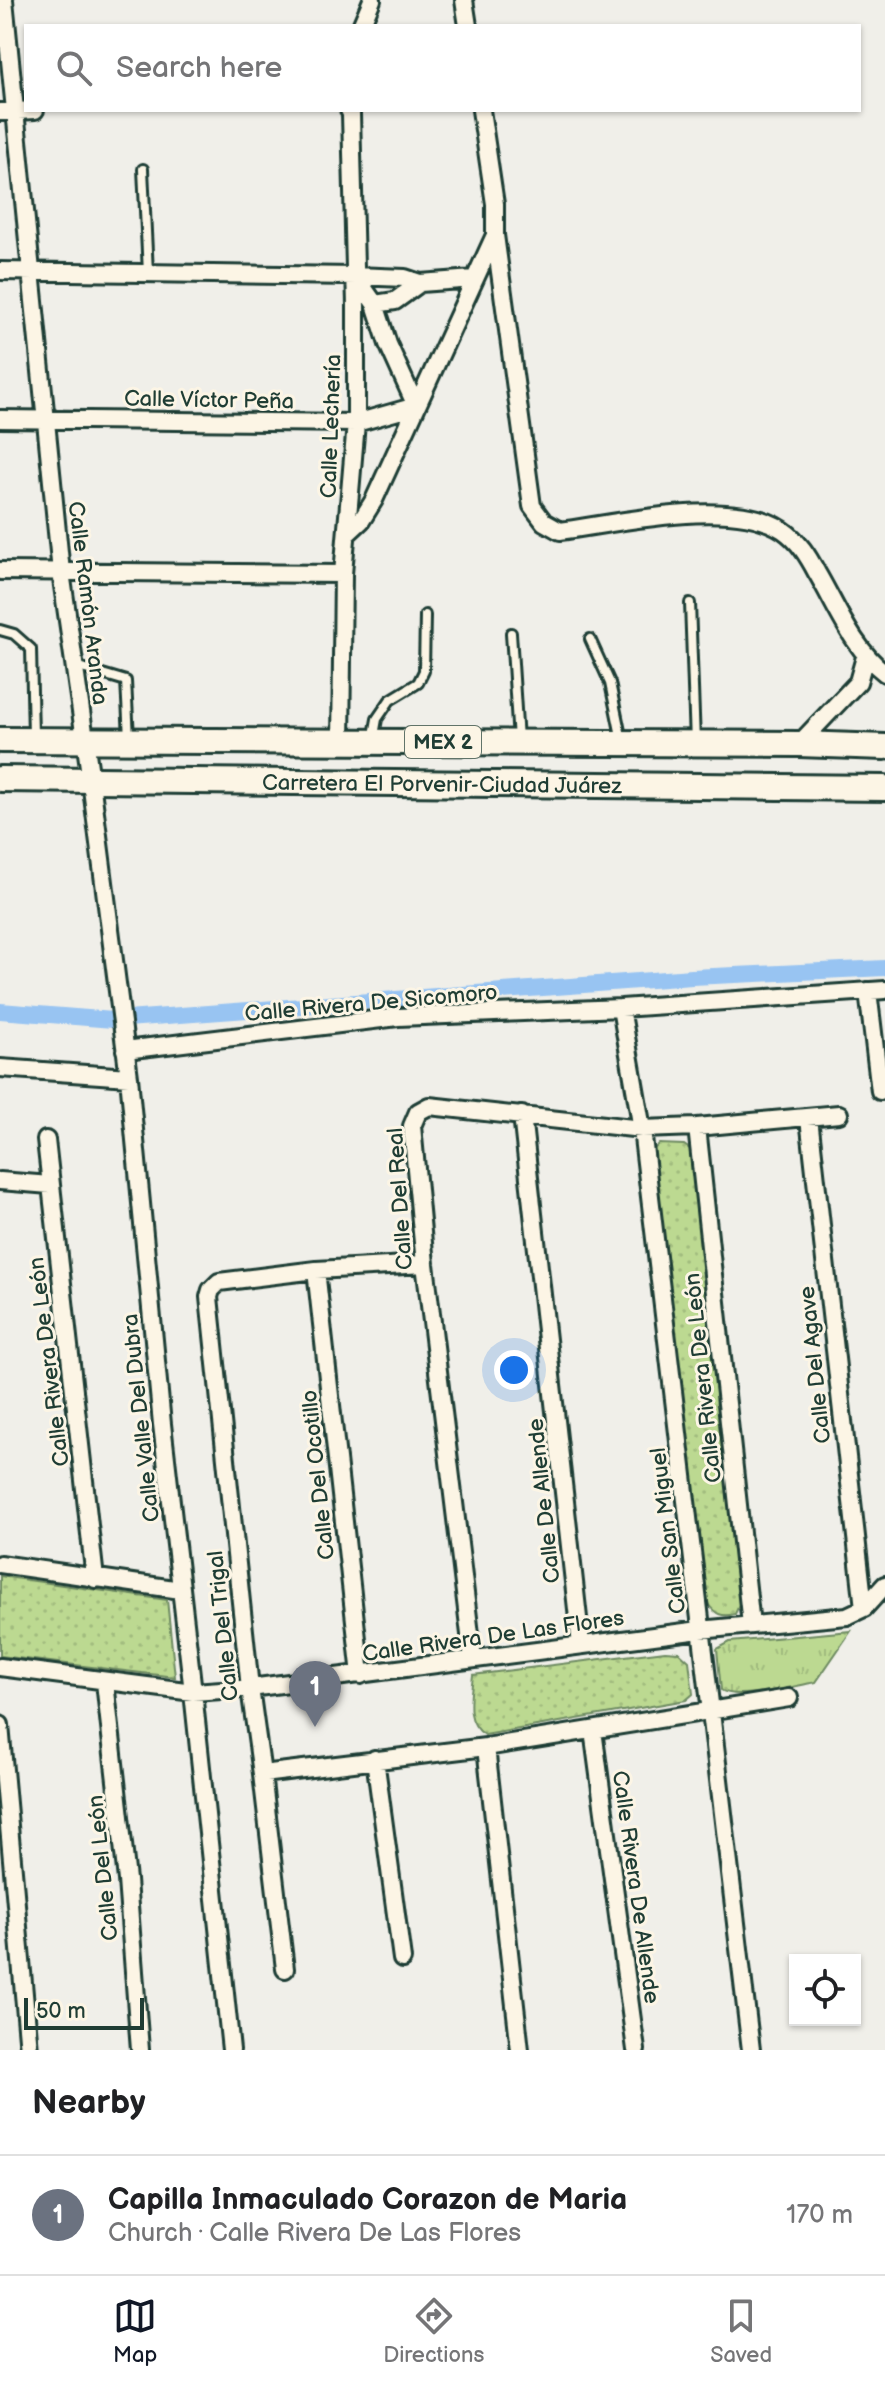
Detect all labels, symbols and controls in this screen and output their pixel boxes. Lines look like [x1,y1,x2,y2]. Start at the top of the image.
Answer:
search box [24,24,861,112]
icon: search [52,46,96,90]
text: Search here [116,50,282,86]
street label: Calle Lechería [315,353,348,499]
street label: Calle Víctor Peña [124,386,294,415]
street label: Calle Ramón Aranda [62,500,113,706]
road number: MEX 2 [405,726,481,758]
street label: Carretera El Porvenir-Ciudad Juárez [262,770,622,800]
street label: Calle Rivera De Sicomoro [244,979,499,1028]
street label: Calle Del Real [382,1127,419,1271]
street label: Calle Rivera De León [23,1256,76,1468]
street label: Calle Rivera De León [679,1272,728,1484]
street label: Calle Del Agave [794,1285,837,1445]
street label: Calle Valle Del Dubra [117,1312,166,1523]
your location [494,1350,534,1390]
street label: Calle Del Ocotillo [296,1388,341,1561]
street label: Calle De Allende [522,1417,567,1585]
street label: Calle San Miguel [645,1446,692,1616]
street label: Calle Del Trigal [202,1549,245,1702]
street label: Calle Rivera De Las Flores [361,1605,626,1668]
pin: 1 [289,1661,341,1727]
street label: Calle Rivera De Allende [606,1769,665,2005]
street label: Calle Del León [82,1794,125,1942]
map controls [789,1954,861,2026]
button: locate [789,1954,861,2026]
scale bar [24,1994,144,2030]
text: 50 m [36,1998,86,2025]
text: Nearby [32,2082,146,2123]
text: Capilla Inmaculado Corazon de Maria [108,2182,627,2218]
text: 1 [53,2200,63,2231]
text: 170 m [786,2200,853,2231]
text: Church · Calle Rivera De Las Flores [108,2218,521,2249]
tab: Map [113,2294,157,2369]
tab: Directions [383,2294,484,2369]
tab: Saved [710,2294,772,2369]

